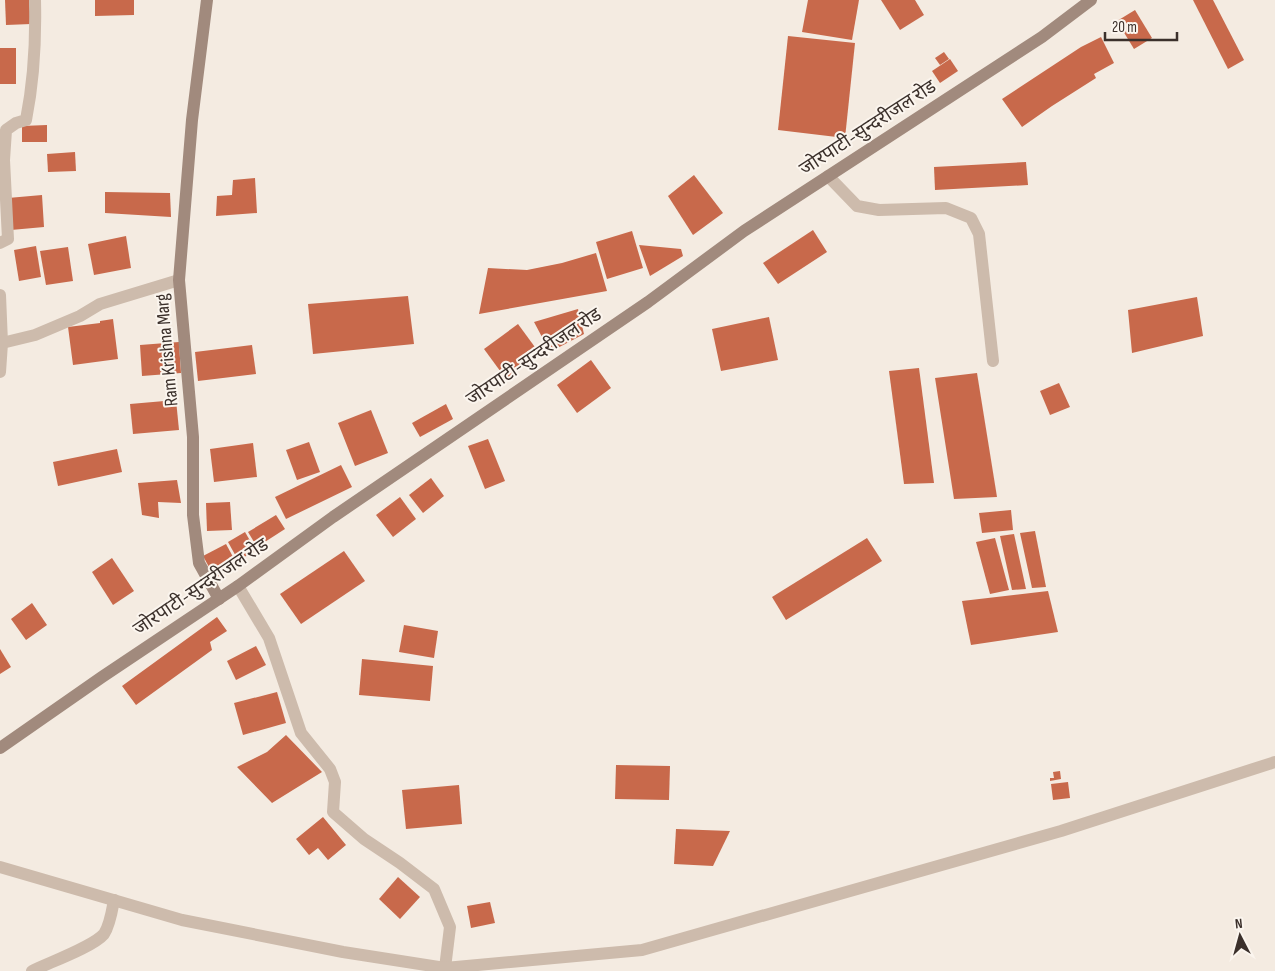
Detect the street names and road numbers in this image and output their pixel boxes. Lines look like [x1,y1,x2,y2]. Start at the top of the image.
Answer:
street label: जोरपाटी-सुन्दरीजल रोड [795,75,941,181]
street label: Ram Krishna Marg [151,292,183,407]
street label: जोरपाटी-सुन्दरीजल रोड [462,303,607,411]
street label: जोरपाटी-सुन्दरीजल रोड [129,533,274,641]

